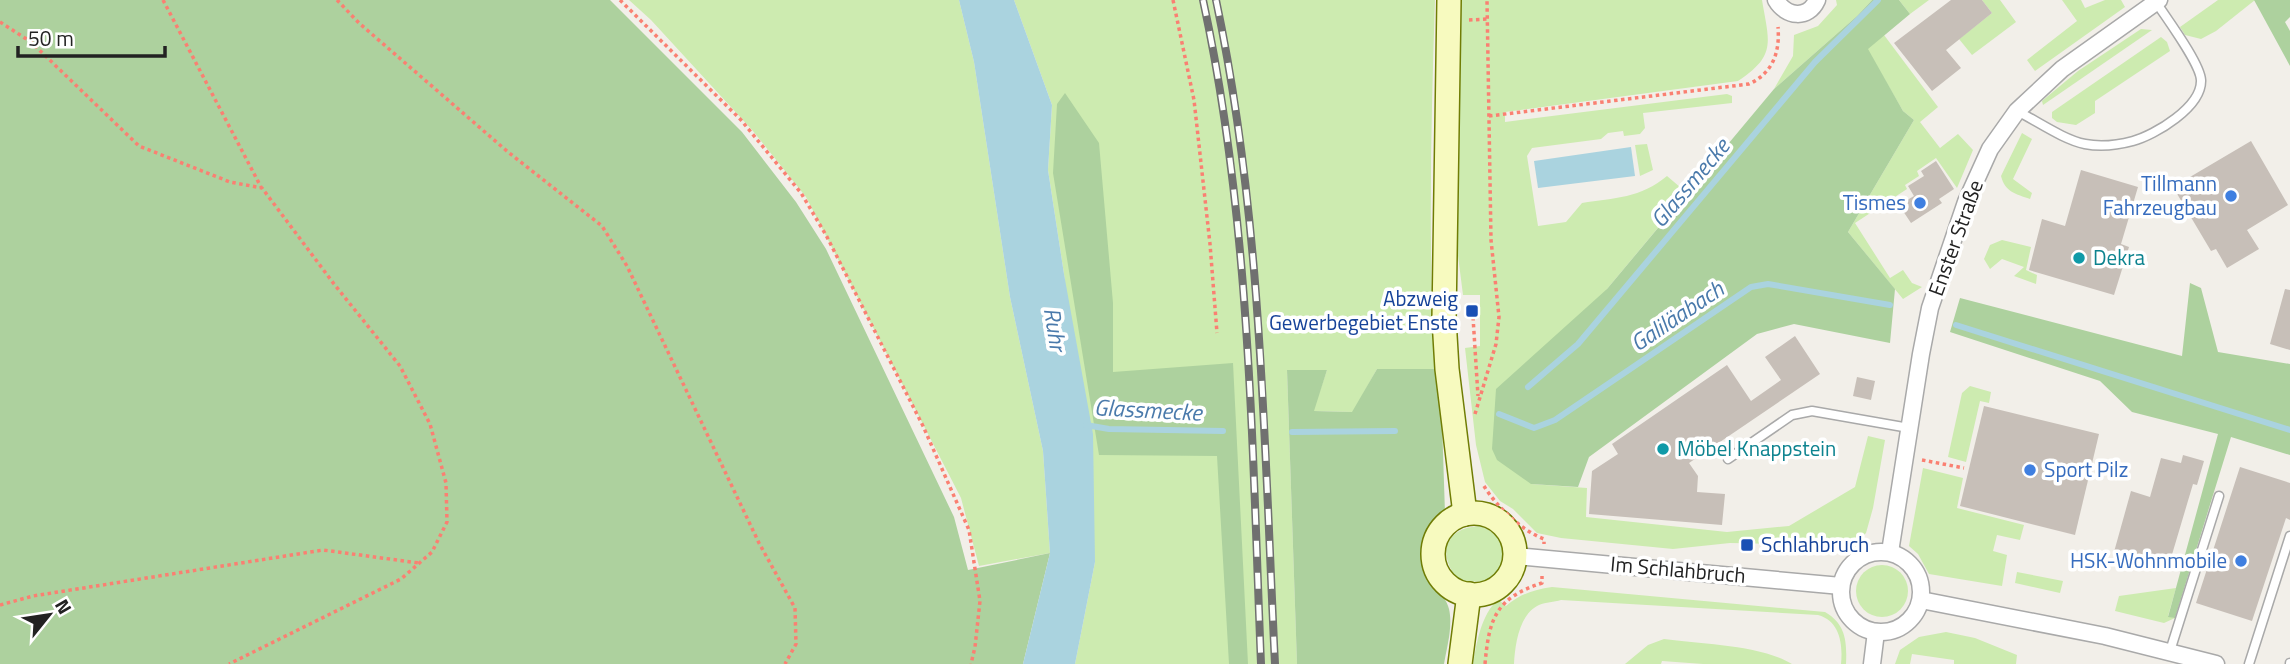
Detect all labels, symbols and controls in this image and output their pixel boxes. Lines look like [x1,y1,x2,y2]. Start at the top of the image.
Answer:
scale bar [18,14,164,58]
text: 50 m [28,22,74,54]
water label: Glassmecke [1642,129,1738,235]
place label: Tillmann Fahrzeugbau [2103,167,2217,223]
street label: Enster Straße [1919,175,1991,300]
place label: Tismes [1843,186,1906,218]
marker: Tillmann Fahrzeugbau [2223,188,2239,204]
marker: Tismes [1912,195,1928,211]
place label: Dekra [2093,241,2145,273]
marker: Dekra [2071,250,2087,266]
water label: Galiläabach [1623,271,1731,360]
place label: Abzweig Gewerbegebiet Enste [1269,282,1458,338]
marker: Abzweig Gewerbegebiet Enste [1464,303,1480,319]
water label: Ruhr [1035,305,1077,356]
water label: Glassmecke [1093,389,1204,430]
place label: Möbel Knappstein [1677,432,1836,464]
marker: Möbel Knappstein [1655,441,1671,457]
place label: Sport Pilz [2044,453,2128,485]
marker: Sport Pilz [2022,462,2038,478]
place label: Schlahbruch [1761,528,1869,560]
marker: Schlahbruch [1739,537,1755,553]
place label: HSK-Wohnmobile [2070,544,2227,576]
street label: Im Schlahbruch [1609,547,1747,591]
marker: HSK-Wohnmobile [2233,553,2249,569]
north arrow [14,580,84,650]
text: N [48,593,80,619]

